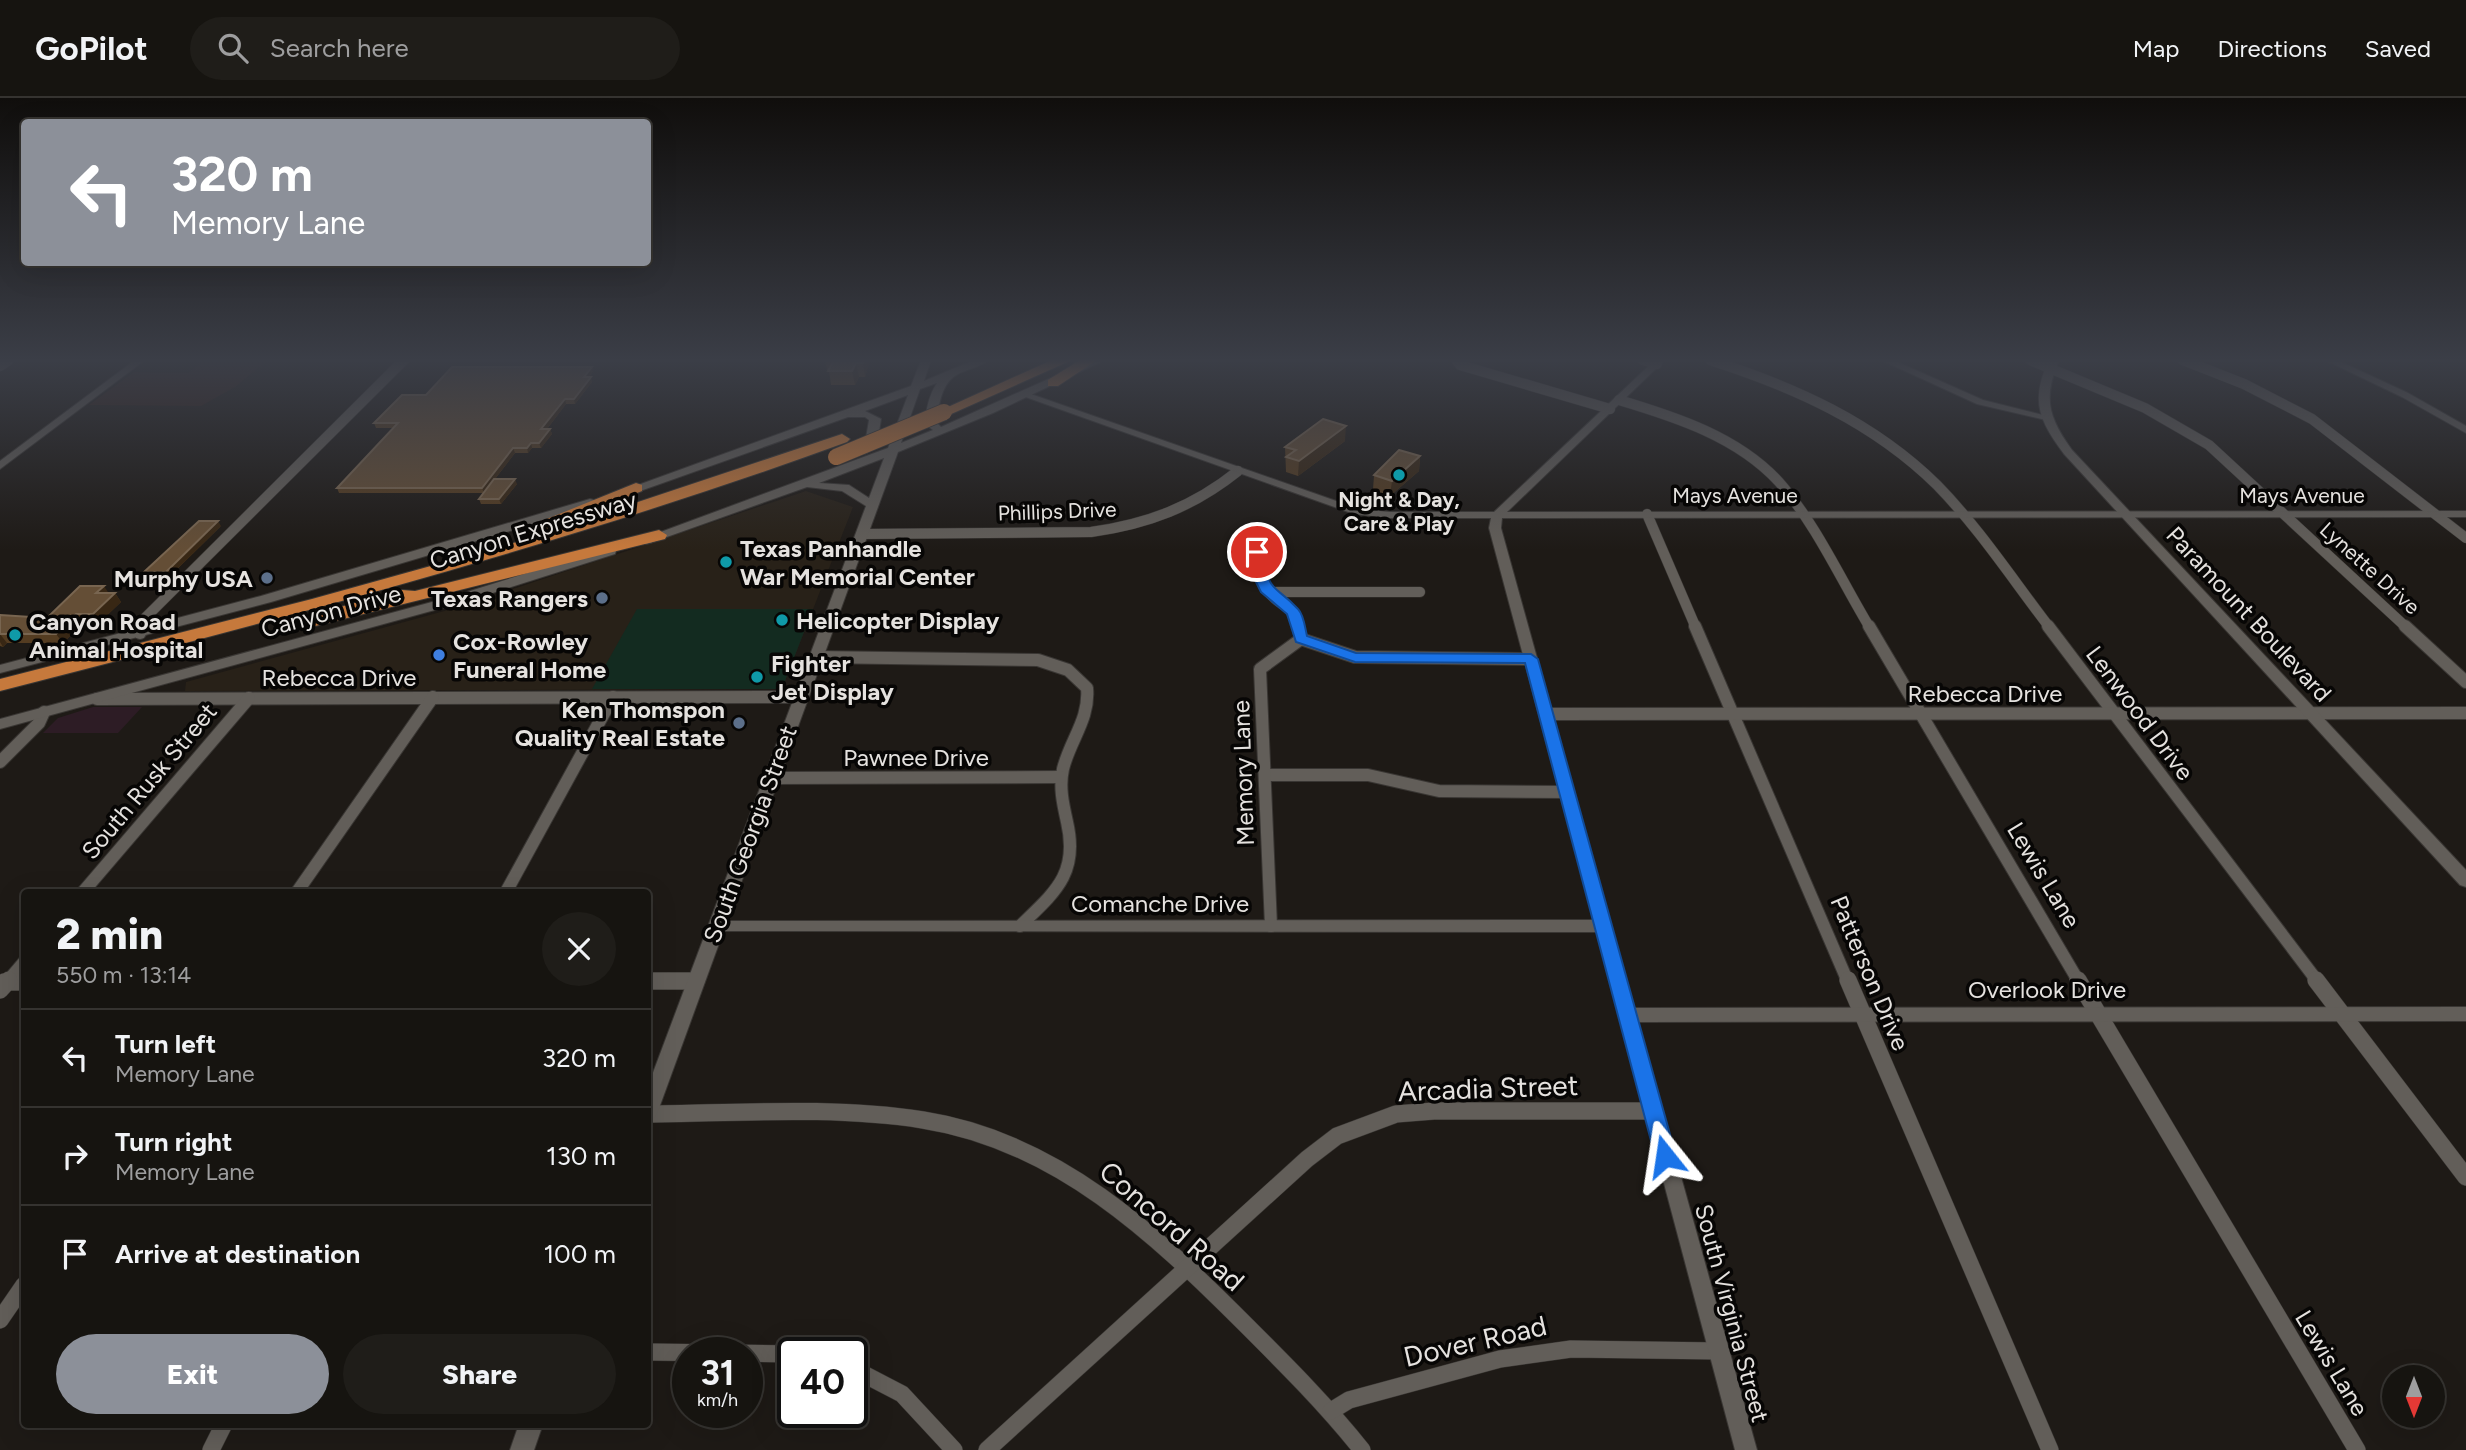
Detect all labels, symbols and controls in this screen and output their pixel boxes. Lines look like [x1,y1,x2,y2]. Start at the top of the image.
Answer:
search box [190,17,680,80]
text: GoPilot [35,29,148,68]
icon: search [214,29,252,67]
text: Search here [270,32,409,64]
text: Map [2133,34,2179,63]
text: Directions [2217,34,2327,63]
text: Saved [2365,34,2431,63]
text: 320 m [171,144,313,203]
icon: left [56,147,147,238]
text: Memory Lane [171,204,365,242]
marker: Night & Day, Care & Play [1391,467,1407,483]
street label: Mays Avenue [1672,483,1798,508]
street label: Mays Avenue [2239,483,2365,508]
street label: Canyon Expressway [426,485,640,575]
place label: Night & Day, Care & Play [1338,487,1460,536]
street label: Phillips Drive [997,496,1117,526]
street label: Lynette Drive [2315,517,2425,619]
street label: Paramount Boulevard [2160,520,2338,708]
pin [1227,522,1287,582]
icon: arrive [1238,533,1276,571]
place label: Texas Panhandle War Memorial Center [740,534,975,591]
marker: Texas Panhandle War Memorial Center [718,554,734,570]
place label: Murphy USA [114,564,253,593]
marker: Murphy USA [259,570,275,586]
street label: Canyon Drive [258,578,404,644]
place label: Texas Rangers [431,584,588,613]
marker: Texas Rangers [594,590,610,606]
place label: Helicopter Display [796,606,1000,635]
place label: Canyon Road Animal Hospital [29,607,203,664]
marker: Helicopter Display [774,612,790,628]
marker: Canyon Road Animal Hospital [7,627,23,643]
place label: Cox-Rowley Funeral Home [453,627,606,684]
street label: Lenwood Drive [2080,640,2200,786]
marker: Cox-Rowley Funeral Home [431,647,447,663]
place label: Fighter Jet Display [771,649,894,706]
street label: Rebecca Drive [262,663,416,692]
marker: Fighter Jet Display [749,669,765,685]
street label: Rebecca Drive [1908,679,2062,708]
place label: Ken Thomspon Quality Real Estate [515,695,725,752]
street label: South Rusk Street [75,697,223,865]
street label: Memory Lane [1226,700,1260,846]
marker: Ken Thomspon Quality Real Estate [731,715,747,731]
street label: South Georgia Street [697,722,803,946]
street label: Pawnee Drive [843,743,989,772]
street label: Lewis Lane [2001,817,2087,933]
street label: Comanche Drive [1071,889,1249,918]
street label: Patterson Drive [1824,891,1916,1055]
text: 2 min [56,909,163,960]
button: close [542,912,616,986]
text: 550 m · 13:14 [56,961,191,989]
street label: Overlook Drive [1968,975,2126,1004]
text: Turn left [115,1028,216,1060]
icon: left [56,1039,94,1077]
text: 320 m [542,1042,616,1074]
text: Memory Lane [115,1060,255,1088]
street label: Arcadia Street [1397,1068,1579,1108]
position arrow [1628,1119,1702,1193]
text: Turn right [115,1126,232,1158]
icon: right [56,1137,94,1175]
text: 130 m [546,1140,616,1172]
street label: Concord Road [1093,1154,1251,1298]
text: Memory Lane [115,1158,255,1186]
street label: South Virginia Street [1689,1201,1775,1425]
icon: arrive [56,1235,94,1273]
text: Arrive at destination [115,1238,360,1270]
text: 100 m [543,1238,616,1270]
street label: Lewis Lane [2289,1305,2375,1421]
street label: Dover Road [1400,1308,1550,1374]
button: Exit [56,1334,329,1414]
button: Share [343,1334,616,1414]
speed limit sign: 40 [777,1337,868,1428]
text: 31 [700,1352,735,1394]
north arrow [2382,1365,2445,1428]
map controls [2382,1365,2445,1428]
text: km/h [697,1389,738,1411]

